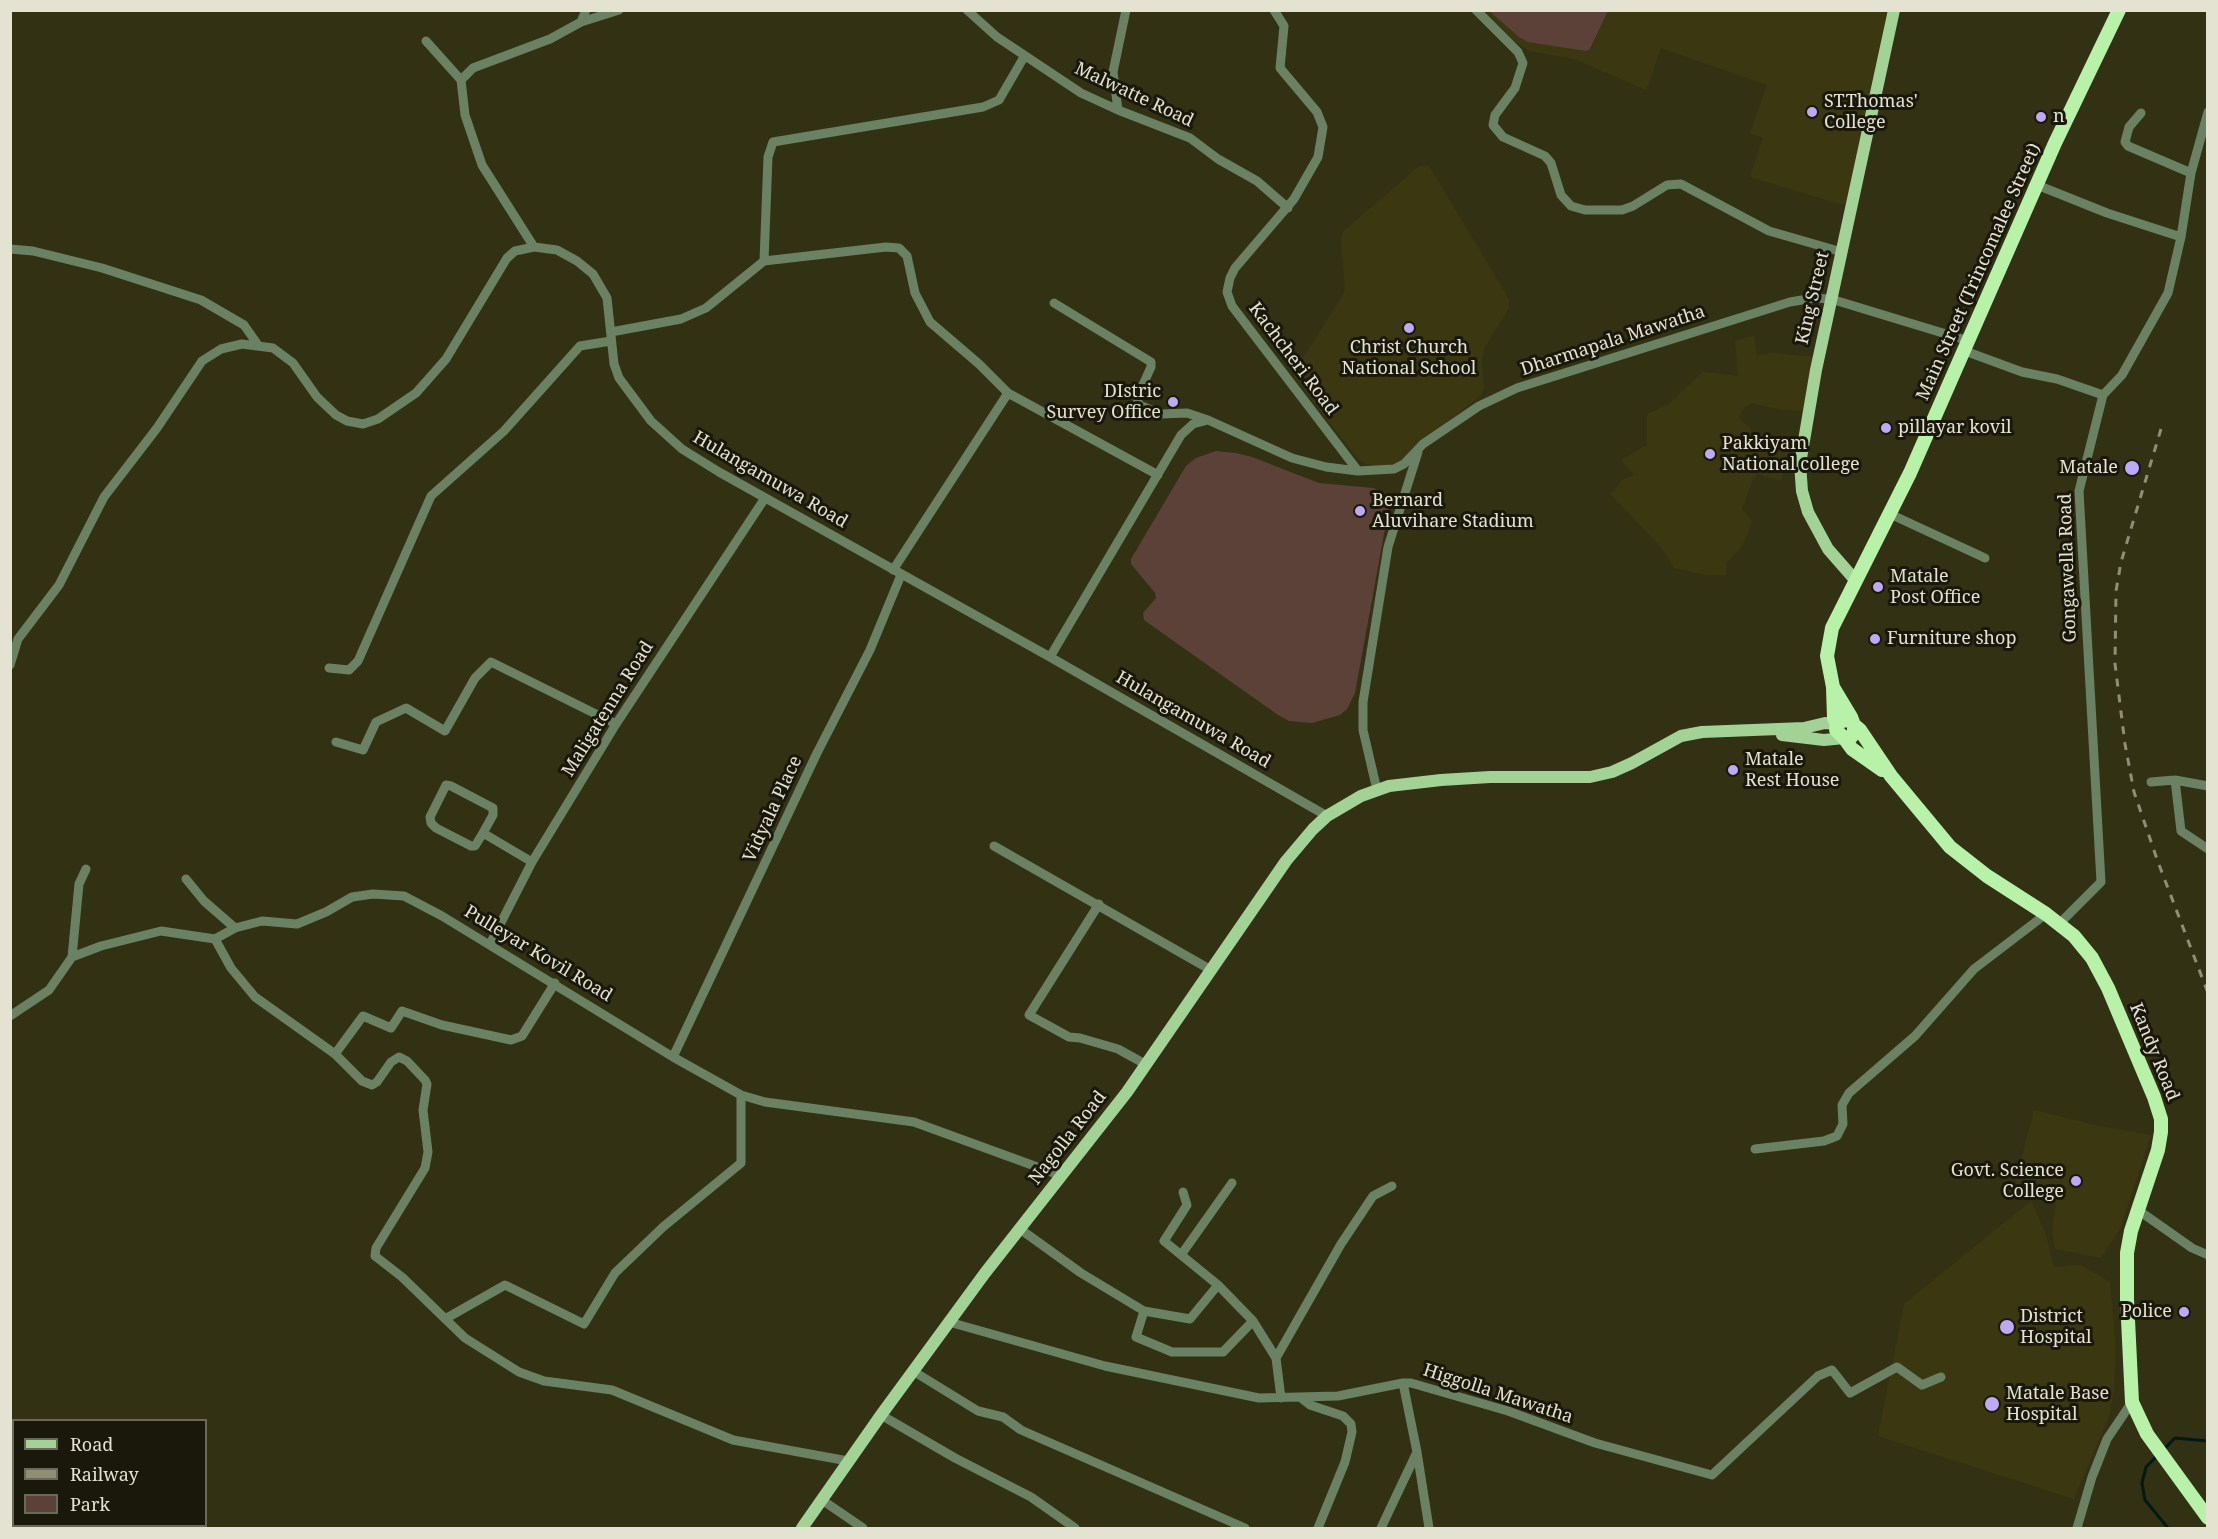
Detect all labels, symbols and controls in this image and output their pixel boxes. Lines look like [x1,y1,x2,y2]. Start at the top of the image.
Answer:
street label: Malwatte Road [1071,58,1197,132]
place label: ST.Thomas' College [1824,91,1918,134]
marker: ST.Thomas' College [1805,105,1819,119]
place label: n [2053,106,2065,128]
marker: n [2034,110,2048,124]
street label: Main Street (Trincomalee Street) [1912,140,2046,404]
street label: King Street [1792,250,1834,346]
street label: Kachcheri Road [1244,298,1342,420]
street label: Dharmapala Mawatha [1518,301,1708,381]
marker: Christ Church National School [1402,321,1416,335]
place label: Christ Church National School [1342,337,1476,380]
place label: DIstric Survey Office [1047,381,1161,424]
marker: DIstric Survey Office [1166,395,1180,409]
place label: pillayar kovil [1898,417,2012,439]
marker: pillayar kovil [1879,421,1893,435]
street label: Hulangamuwa Road [689,427,851,533]
place label: Pakkiyam National college [1722,433,1860,476]
marker: Pakkiyam National college [1703,447,1717,461]
place label: Matale [2059,457,2118,479]
marker: Matale [2123,459,2141,477]
place label: Bernard Aluvihare Stadium [1372,490,1534,532]
street label: Gongawella Road [2055,493,2081,643]
marker: Bernard Aluvihare Stadium [1353,504,1367,518]
place label: Matale Post Office [1890,566,1980,608]
marker: Matale Post Office [1871,580,1885,594]
place label: Furniture shop [1887,628,2016,650]
marker: Furniture shop [1868,632,1882,646]
street label: Maligatenna Road [558,637,658,781]
street label: Hulangamuwa Road [1112,667,1274,773]
place label: Matale Rest House [1745,749,1839,792]
street label: Vidyala Place [739,752,807,866]
marker: Matale Rest House [1726,763,1740,777]
street label: Pulleyar Kovil Road [460,901,616,1007]
street label: Kandy Road [2125,1000,2183,1104]
street label: Nagolla Road [1025,1087,1111,1189]
place label: Govt. Science College [1951,1160,2064,1202]
marker: Govt. Science College [2069,1174,2083,1188]
place label: Police [2121,1301,2172,1323]
marker: Police [2177,1305,2191,1319]
place label: District Hospital [2020,1306,2092,1348]
marker: District Hospital [1998,1318,2016,1336]
street label: Higgolla Mawatha [1420,1360,1576,1428]
place label: Matale Base Hospital [2006,1383,2109,1426]
marker: Matale Base Hospital [1983,1395,2001,1413]
legend [12,1419,207,1527]
text: Road [70,1432,113,1456]
text: Railway [70,1462,139,1486]
text: Park [70,1492,110,1516]

